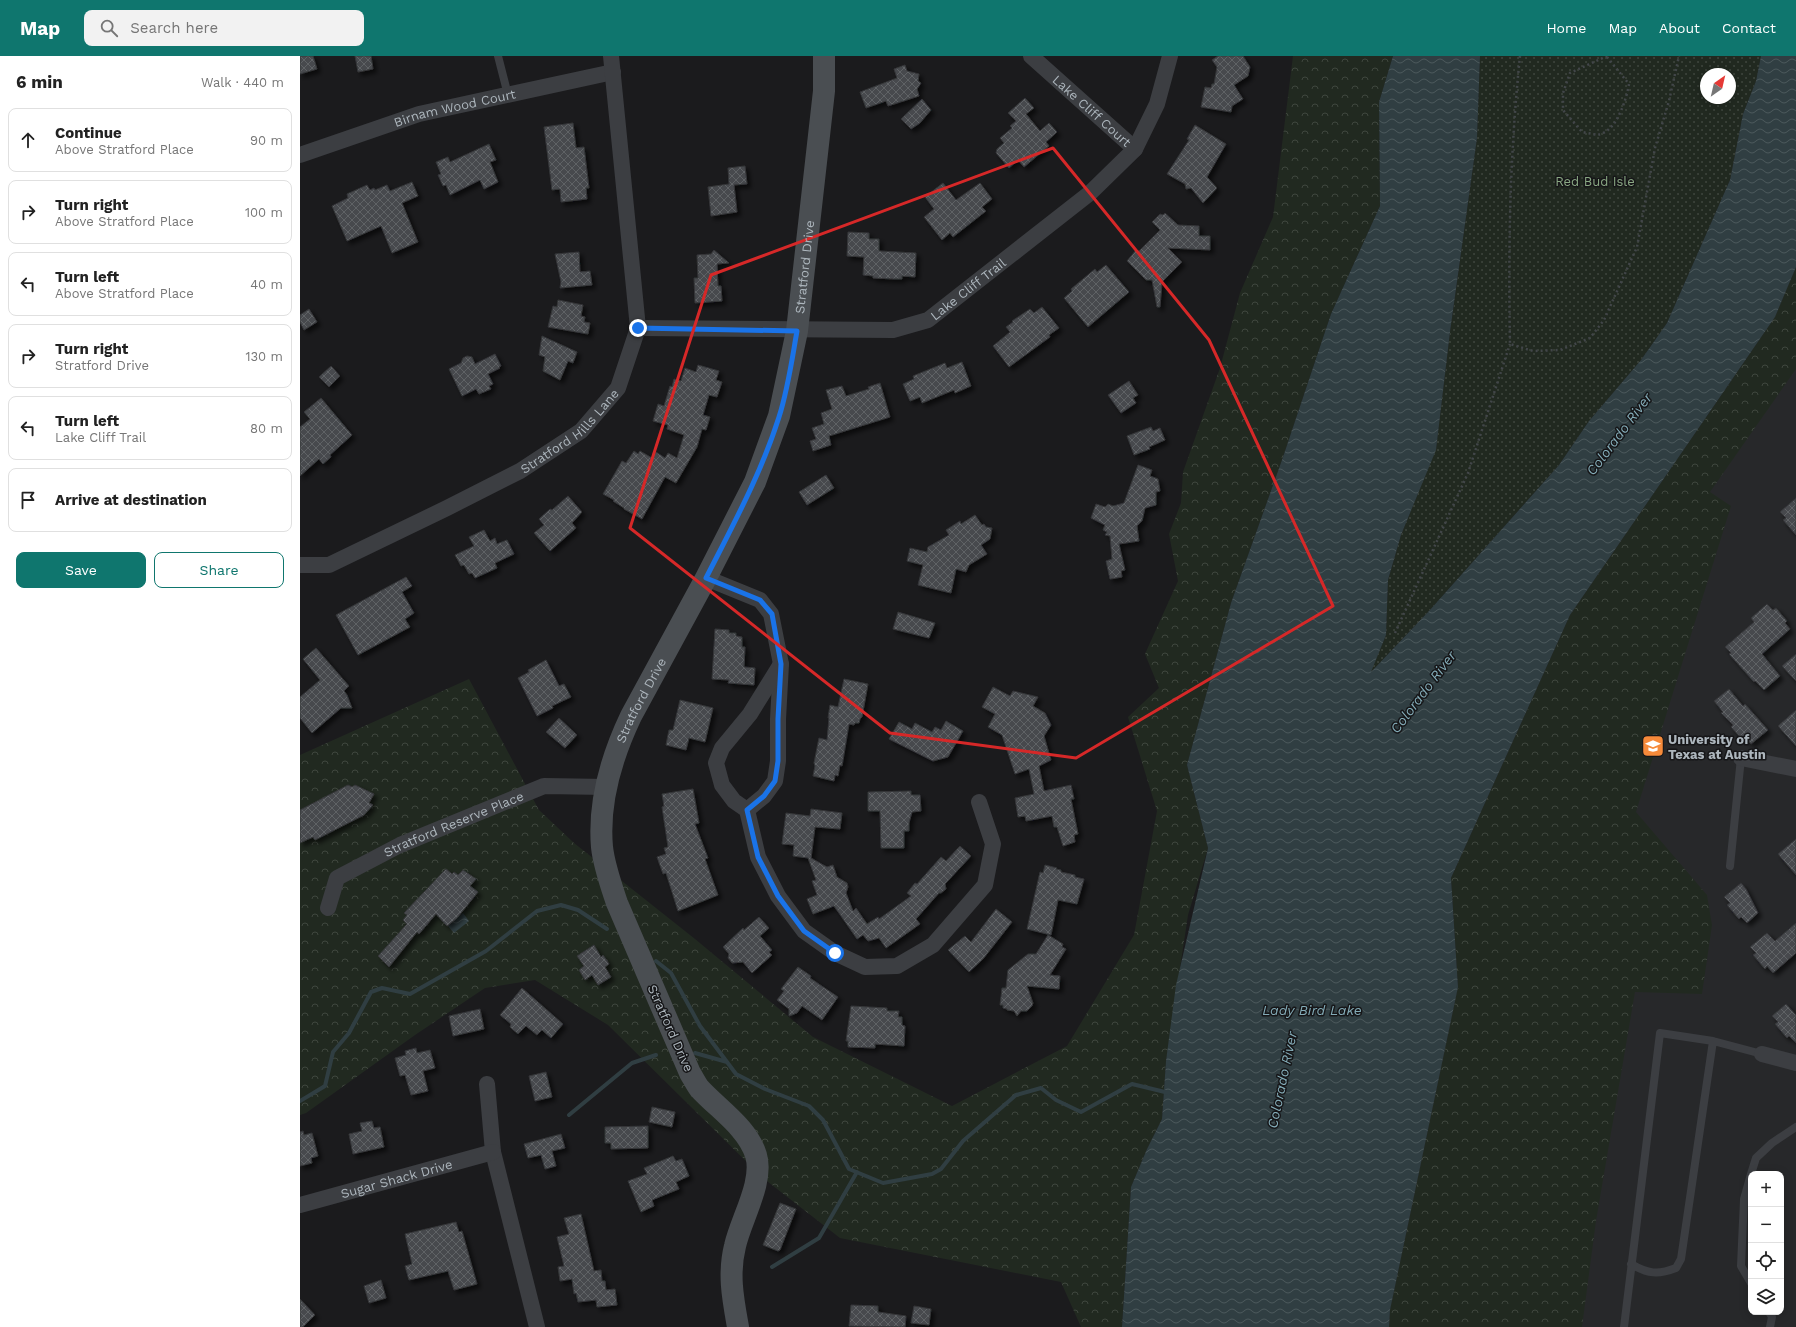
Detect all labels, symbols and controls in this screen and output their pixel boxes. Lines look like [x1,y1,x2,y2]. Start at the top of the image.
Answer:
search box [84,10,364,46]
text: Map [20,17,60,40]
icon: search [98,17,120,39]
text: Search here [130,19,218,37]
text: Home [1546,20,1586,36]
text: Map [1608,20,1637,36]
text: About [1659,20,1700,36]
text: Contact [1722,20,1776,36]
north arrow [1700,68,1736,104]
text: 6 min [16,72,63,92]
street label: Lake Cliff Court [1050,72,1134,150]
text: Walk · 440 m [201,75,284,90]
street label: Birnam Wood Court [392,86,517,130]
text: Continue [55,124,122,142]
icon: ahead [17,129,39,151]
text: 90 m [250,133,283,148]
text: Above Stratford Place [55,142,194,157]
park label: Red Bud Isle [1555,174,1635,189]
text: Turn right [55,196,128,214]
icon: right [17,201,39,223]
text: 100 m [245,205,283,220]
text: Above Stratford Place [55,214,194,229]
street label: Stratford Drive [792,219,817,315]
street label: Lake Cliff Trail [928,255,1009,323]
text: Turn left [55,268,119,286]
icon: left [17,273,39,295]
text: 40 m [250,277,283,292]
text: Above Stratford Place [55,286,194,301]
route end [629,319,647,337]
text: Turn right [55,340,128,358]
icon: right [17,345,39,367]
text: 130 m [245,349,283,364]
text: Stratford Drive [55,358,149,373]
street label: Stratford Hills Lane [518,386,622,477]
water label: Colorado River [1583,389,1655,478]
text: Turn left [55,412,119,430]
icon: left [17,417,39,439]
text: 80 m [250,421,283,436]
text: Lake Cliff Trail [55,430,146,445]
icon: arrive [17,489,39,511]
text: Arrive at destination [55,491,207,509]
button: Save [16,552,146,588]
button: Share [154,552,284,588]
water label: Colorado River [1387,647,1459,736]
street label: Stratford Drive [613,655,669,745]
place label: University of Texas at Austin [1668,732,1766,762]
school or university icon: University of Texas at Austin [1640,733,1666,759]
street label: Stratford Reserve Place [381,788,526,860]
route start [826,944,844,962]
street label: Stratford Drive [645,982,696,1074]
water label: Lady Bird Lake [1262,1002,1362,1018]
water label: Colorado River [1264,1030,1300,1130]
street label: Sugar Shack Drive [339,1157,454,1201]
map controls [1748,1171,1784,1315]
button: + [1748,1171,1784,1207]
button: − [1748,1207,1784,1243]
button: locate [1748,1243,1784,1279]
button: layers [1748,1279,1784,1315]

